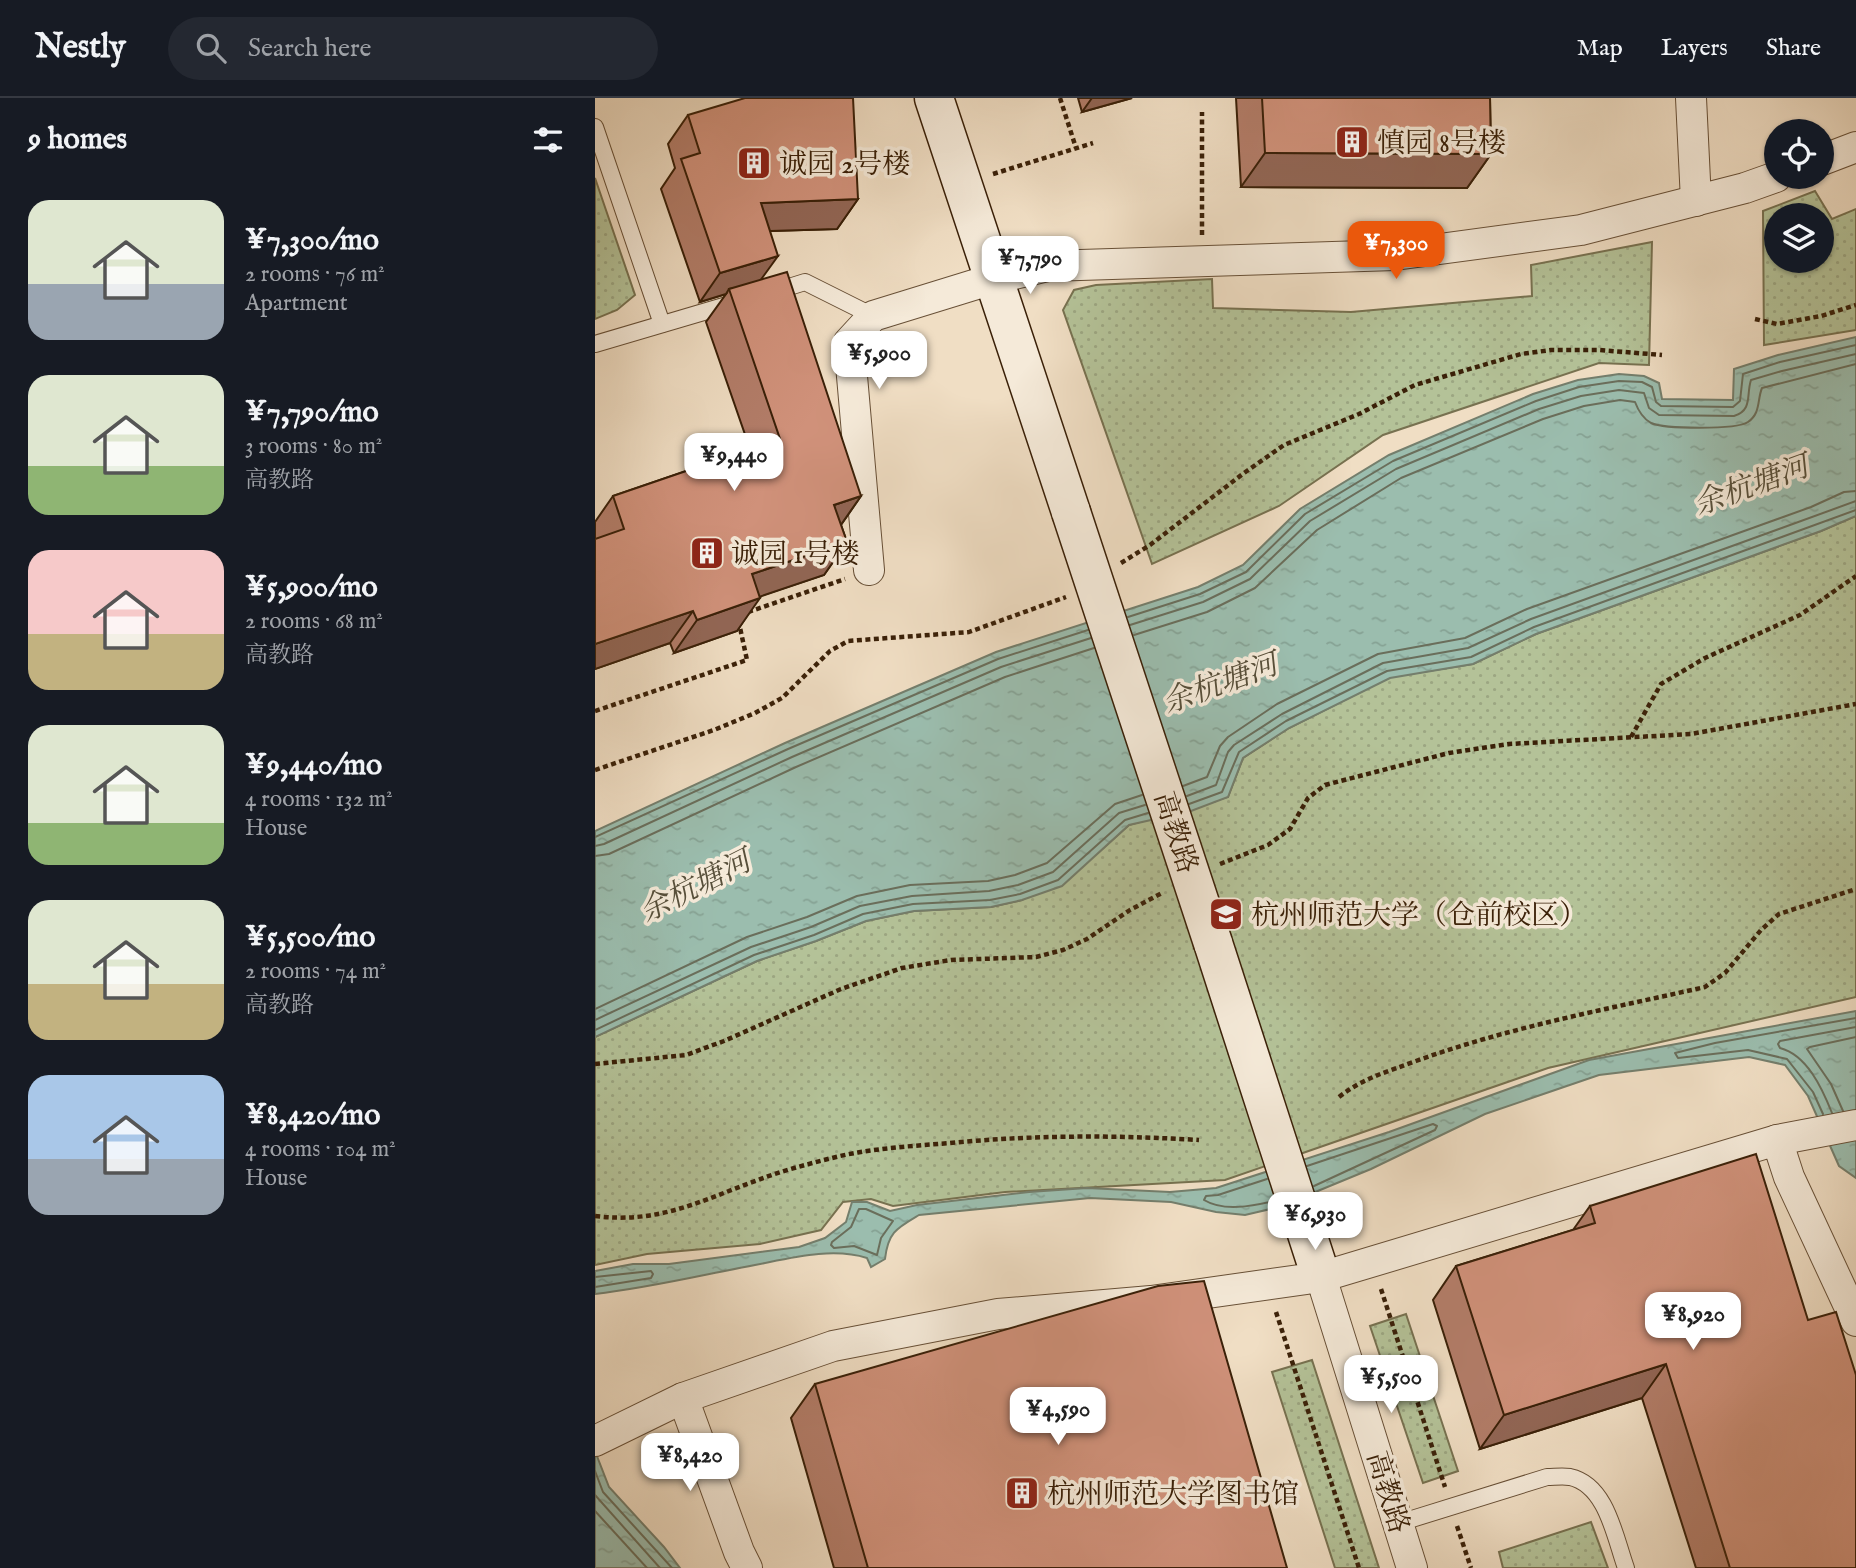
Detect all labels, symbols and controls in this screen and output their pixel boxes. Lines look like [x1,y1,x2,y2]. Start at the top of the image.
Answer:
search box [168,17,658,80]
text: Nestly [35,27,126,69]
icon: search [192,29,230,67]
text: Search here [248,32,372,65]
text: Map [1577,33,1623,64]
text: Layers [1661,33,1728,64]
text: Share [1766,33,1821,64]
map controls [1764,119,1834,273]
button: locate [1764,119,1834,189]
text: 9 homes [28,121,127,159]
icon: filters [529,121,567,159]
building icon: 慎园 8号楼 [1333,123,1371,161]
place label: 慎园 8号楼 [1377,127,1506,162]
building icon: 诚园 2号楼 [735,144,773,182]
place label: 诚园 2号楼 [779,148,910,183]
button: layers [1764,203,1834,273]
text: ¥7,300/mo [245,222,379,260]
pin: ¥7,300 [1339,222,1453,281]
icon: home [84,228,168,312]
text: ¥7,300 [1364,229,1428,258]
pin: ¥7,790 [973,236,1087,296]
text: ¥7,790 [998,244,1062,273]
text: 2 rooms · 76 m² [245,260,385,289]
text: Apartment [245,289,348,318]
pin: ¥5,900 [822,331,936,391]
text: ¥5,900 [847,339,911,368]
text: ¥7,790/mo [245,394,379,432]
icon: home [84,403,168,487]
text: 3 rooms · 80 m² [245,432,382,461]
pin: ¥9,440 [677,434,791,493]
text: ¥9,440 [700,441,768,470]
water label: 余杭塘河 [1689,447,1819,525]
text: 高教路 [245,466,314,495]
building icon: 诚园 1号楼 [688,534,726,572]
place label: 诚园 1号楼 [731,538,860,573]
text: ¥5,900/mo [245,569,378,607]
icon: home [84,578,168,662]
text: 2 rooms · 68 m² [245,607,383,636]
text: 高教路 [245,641,314,670]
water label: 余杭塘河 [1158,645,1288,723]
text: ¥9,440/mo [245,747,382,785]
icon: home [84,753,168,837]
text: 4 rooms · 132 m² [245,785,393,814]
street label: 高教路 [1145,787,1204,878]
text: House [245,814,307,843]
water label: 余杭塘河 [634,841,762,932]
school or university icon: 杭州师范大学（仓前校区） [1207,895,1245,933]
place label: 杭州师范大学（仓前校区） [1251,899,1587,934]
text: ¥5,500/mo [245,919,375,957]
icon: home [84,928,168,1012]
text: 2 rooms · 74 m² [245,957,386,986]
text: 高教路 [245,991,314,1020]
text: ¥8,420/mo [245,1097,380,1135]
icon: home [84,1103,168,1187]
text: 4 rooms · 104 m² [245,1135,396,1164]
text: House [245,1164,307,1193]
pin: ¥6,930 [1258,1192,1372,1252]
text: ¥6,930 [1284,1200,1346,1229]
pin: ¥8,920 [1636,1292,1750,1352]
text: ¥8,920 [1661,1300,1725,1329]
pin: ¥5,500 [1334,1356,1448,1415]
text: ¥5,500 [1360,1363,1422,1392]
pin: ¥4,590 [1001,1388,1115,1447]
text: ¥4,590 [1026,1395,1090,1424]
pin: ¥8,420 [633,1434,747,1493]
text: ¥8,420 [657,1441,723,1470]
street label: 高教路 [1358,1447,1416,1538]
building icon: 杭州师范大学图书馆 [1003,1474,1041,1512]
place label: 杭州师范大学图书馆 [1047,1478,1299,1513]

